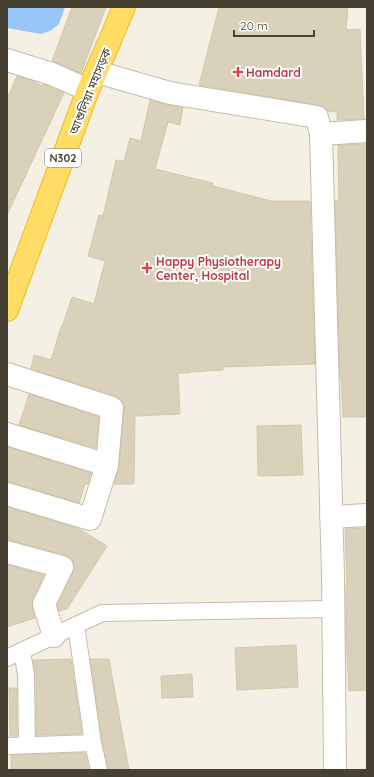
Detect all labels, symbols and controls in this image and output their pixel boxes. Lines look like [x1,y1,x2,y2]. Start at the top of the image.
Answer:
scale bar [234,12,314,38]
text: 20 m [240,18,268,33]
street label: আশুলিয়া মহাসড়ক [66,45,114,137]
place label: Hamdard [246,65,301,80]
marker: Hamdard [233,67,243,77]
road number: N302 [45,149,81,167]
place label: Happy Physiotherapy Center, Hospital [156,254,281,283]
marker: Happy Physiotherapy Center, Hospital [141,262,153,274]

